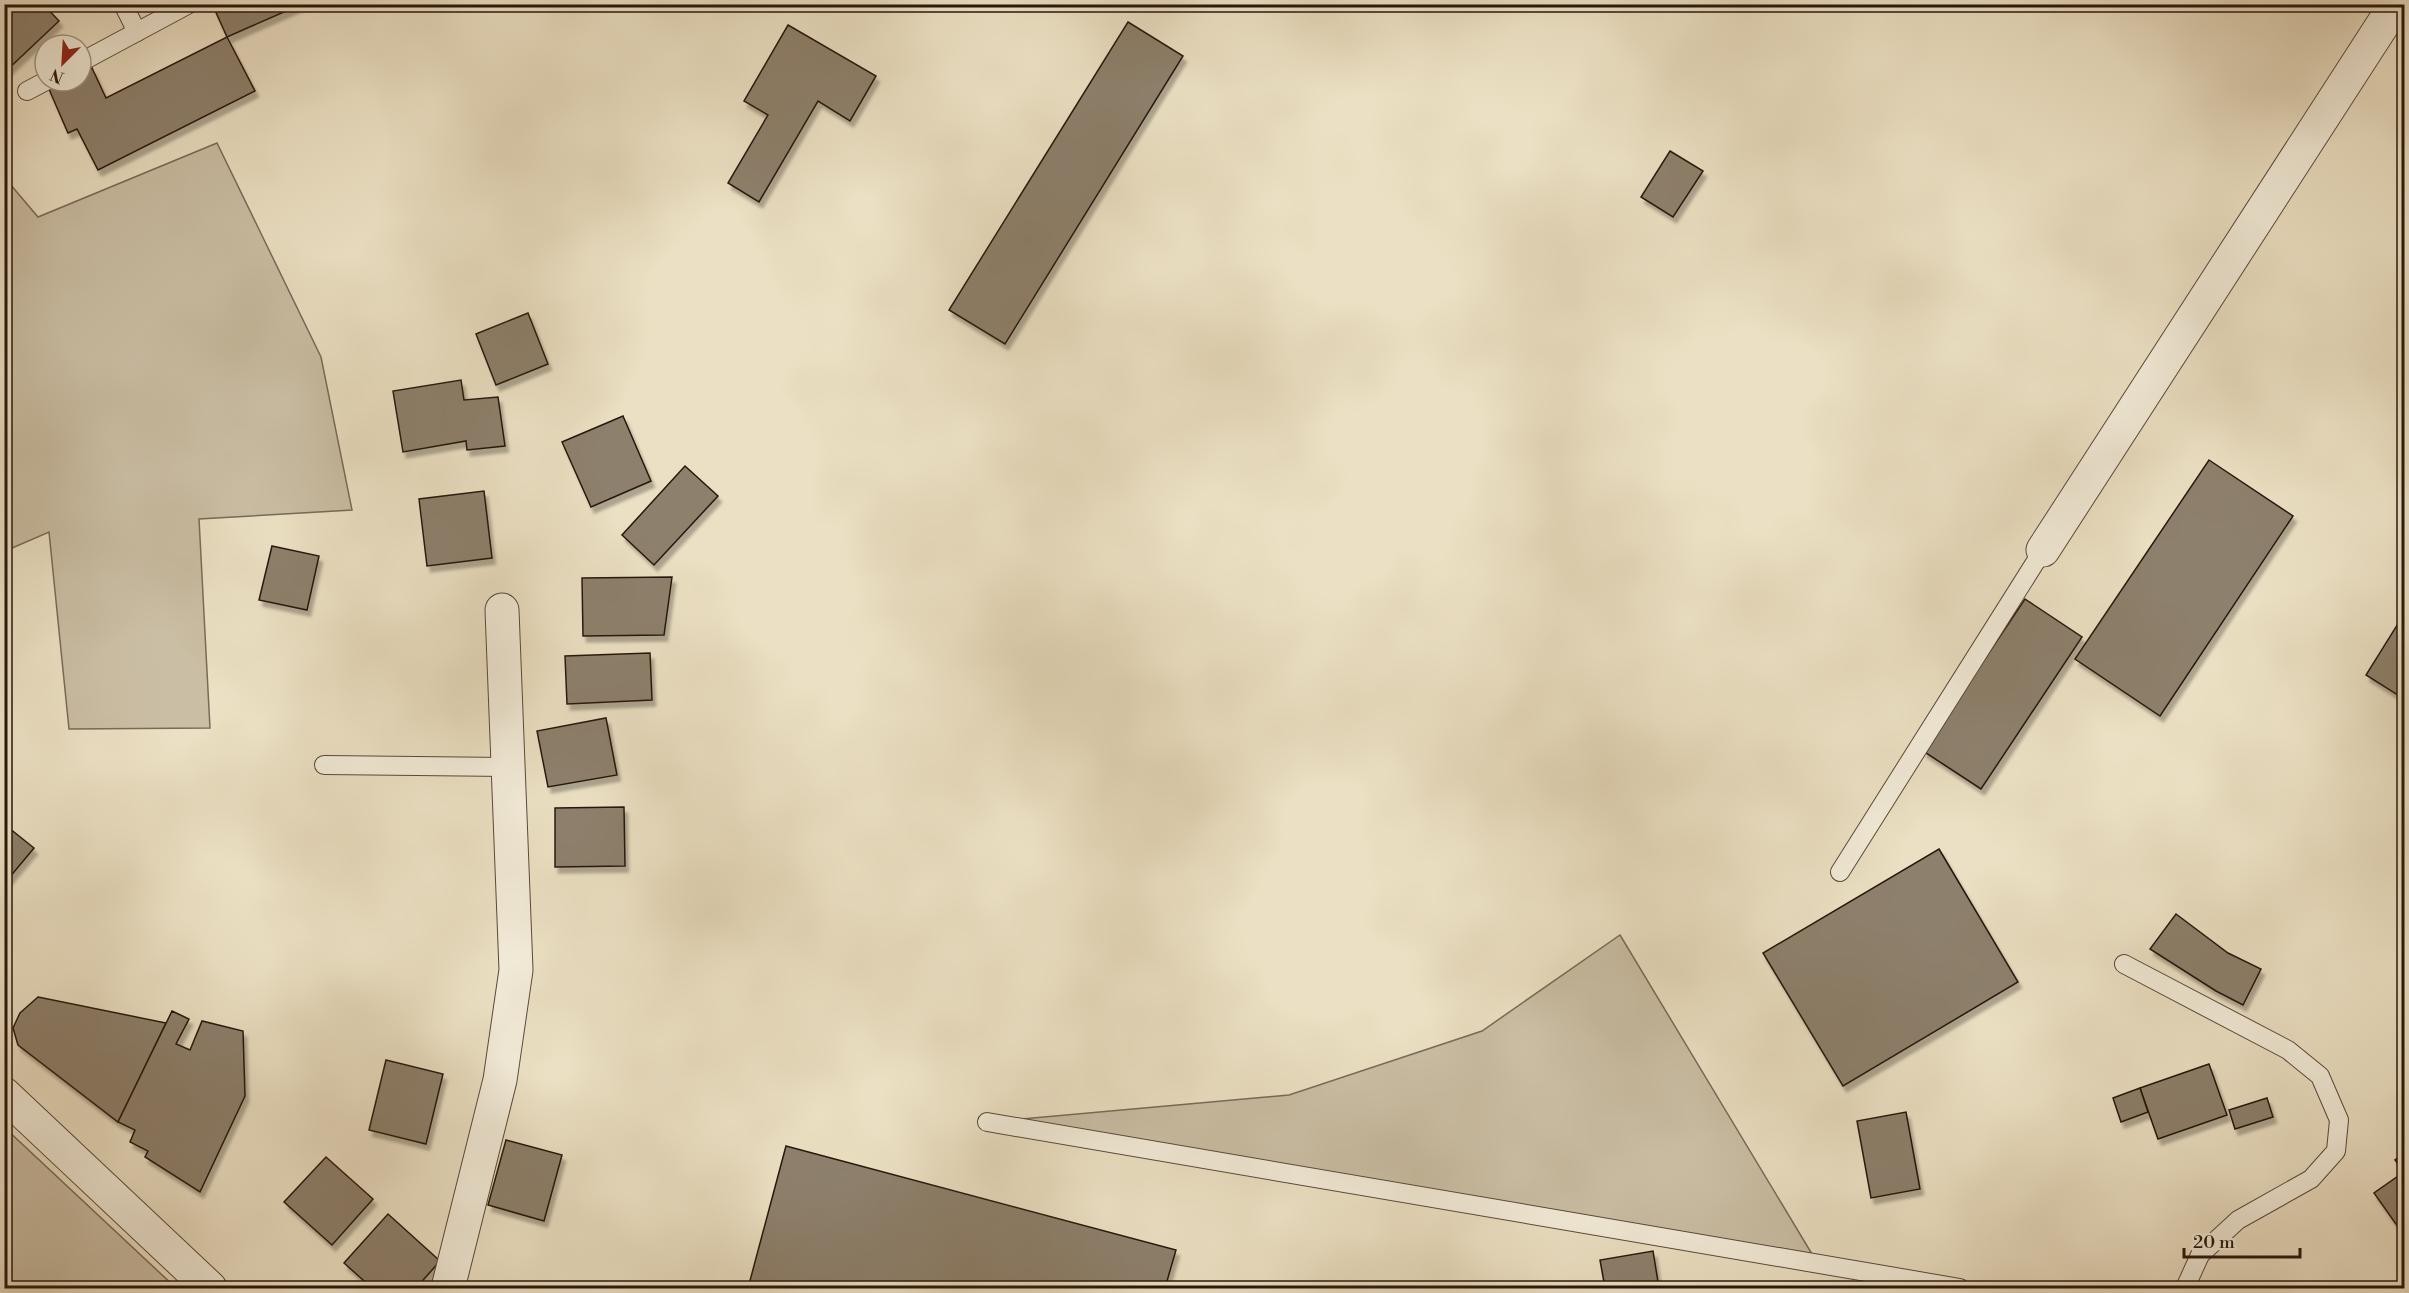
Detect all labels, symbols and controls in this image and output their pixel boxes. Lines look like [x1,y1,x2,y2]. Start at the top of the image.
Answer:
north arrow [33,33,93,93]
text: N [47,64,67,87]
scale bar [2184,1221,2300,1259]
text: 20 m [2193,1231,2235,1254]

